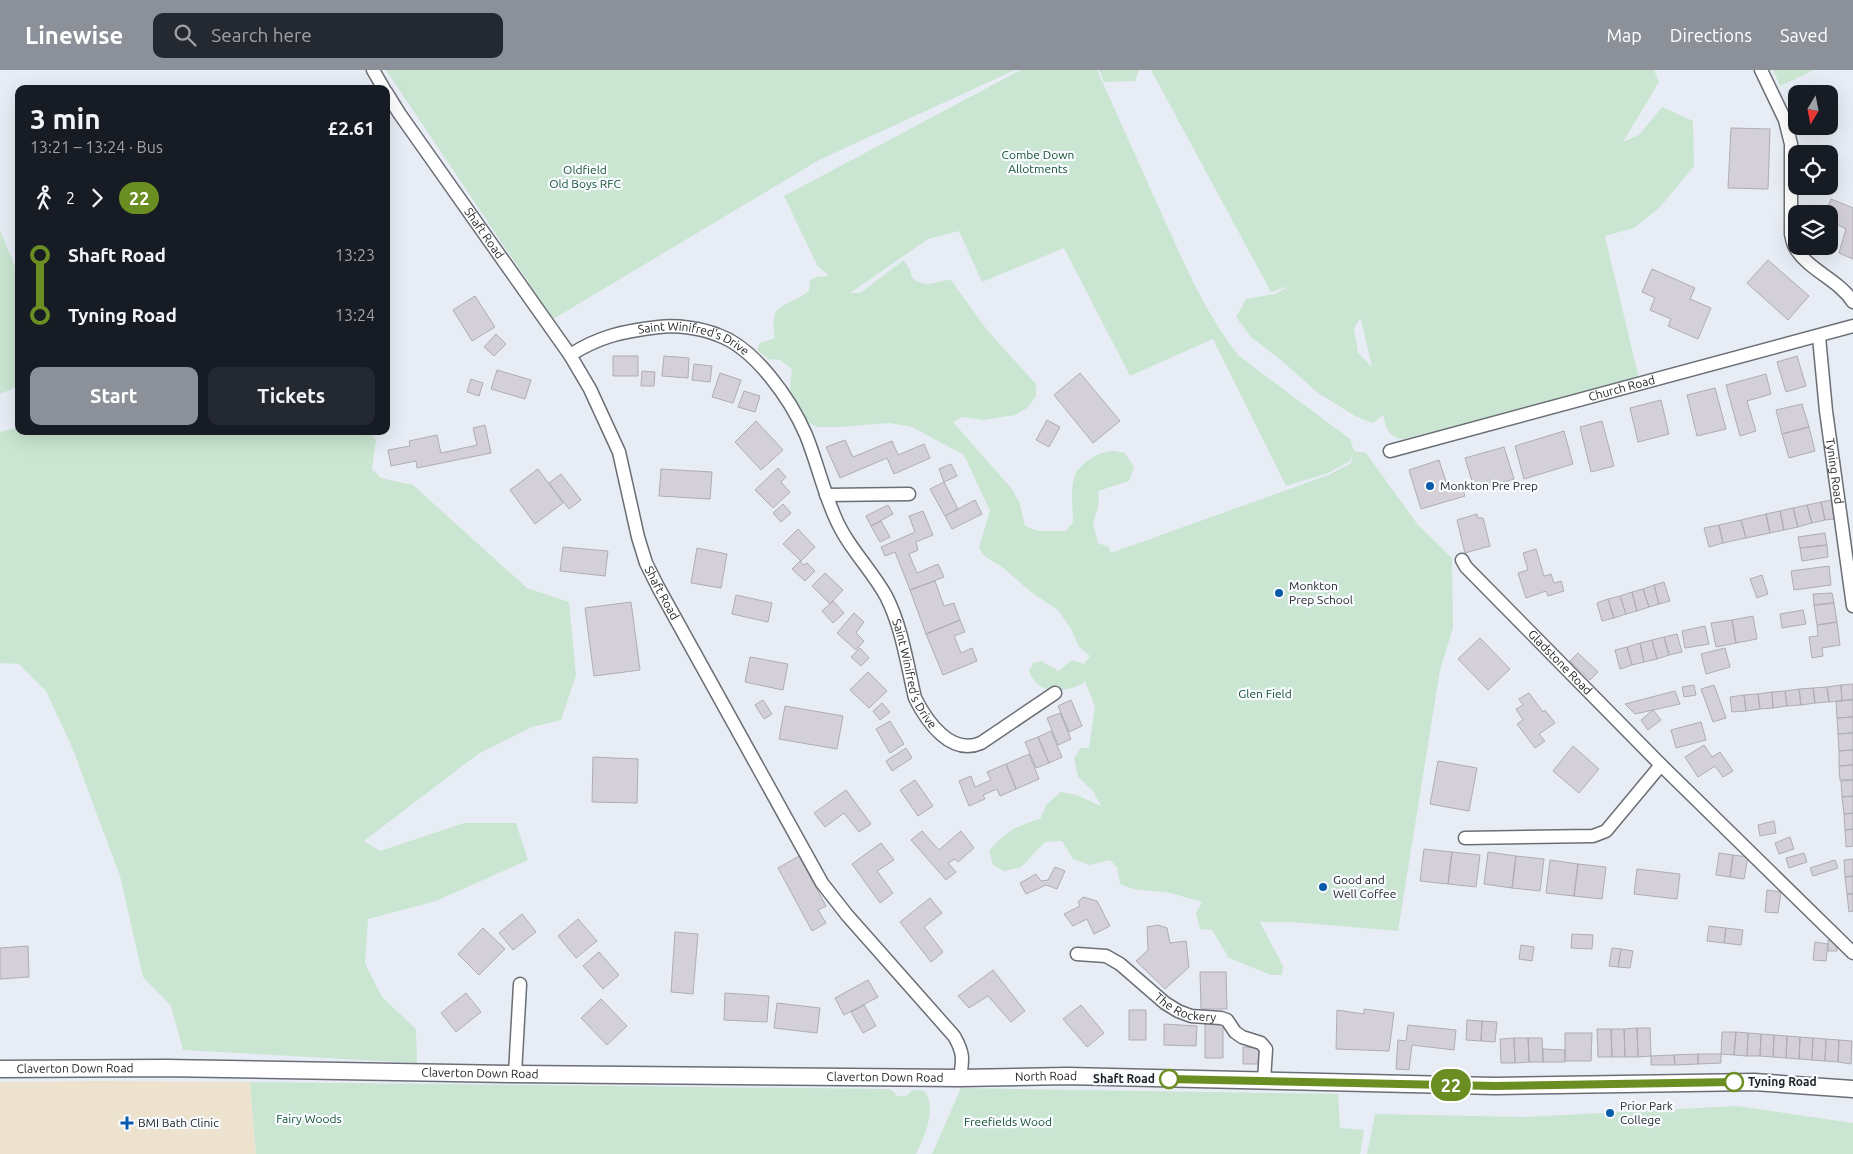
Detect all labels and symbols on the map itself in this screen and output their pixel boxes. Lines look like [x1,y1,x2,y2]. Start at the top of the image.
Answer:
north arrow [1788,85,1838,135]
park label: Combe Down Allotments [1002,148,1074,175]
park label: Oldfield Old Boys RFC [549,163,622,190]
street label: Shaft Road [462,205,507,261]
street label: Saint Winifred's Drive [637,319,752,358]
street label: Church Road [1587,373,1656,403]
street label: Tyning Road [1824,437,1846,505]
place label: Monkton Pre Prep [1440,479,1538,492]
marker: Monkton Pre Prep [1424,480,1436,492]
street label: Shaft Road [643,564,682,622]
place label: Monkton Prep School [1289,579,1353,606]
marker: Monkton Prep School [1273,587,1285,599]
street label: Saint Winifred's Drive [890,617,939,731]
street label: Gladstone Road [1526,627,1595,697]
park label: Glen Field [1238,687,1292,700]
place label: Good and Well Coffee [1333,873,1396,900]
marker: Good and Well Coffee [1317,881,1329,893]
street label: The Rockery [1152,990,1217,1024]
street label: Claverton Down Road [16,1061,134,1075]
street label: Claverton Down Road [421,1065,539,1080]
street label: North Road [1015,1069,1077,1083]
marker: Shaft Road [1159,1069,1179,1089]
line badge: 22 [1428,1069,1474,1101]
street label: Claverton Down Road [826,1070,944,1084]
place label: Shaft Road [1093,1072,1155,1085]
marker: Tyning Road [1724,1072,1744,1092]
place label: Tyning Road [1748,1075,1817,1088]
place label: Prior Park College [1620,1099,1673,1126]
marker: Prior Park College [1604,1107,1616,1119]
park label: Fairy Woods [276,1112,342,1125]
park label: Freefields Wood [964,1115,1052,1128]
marker: BMI Bath Clinic [120,1116,134,1130]
place label: BMI Bath Clinic [138,1116,219,1129]

